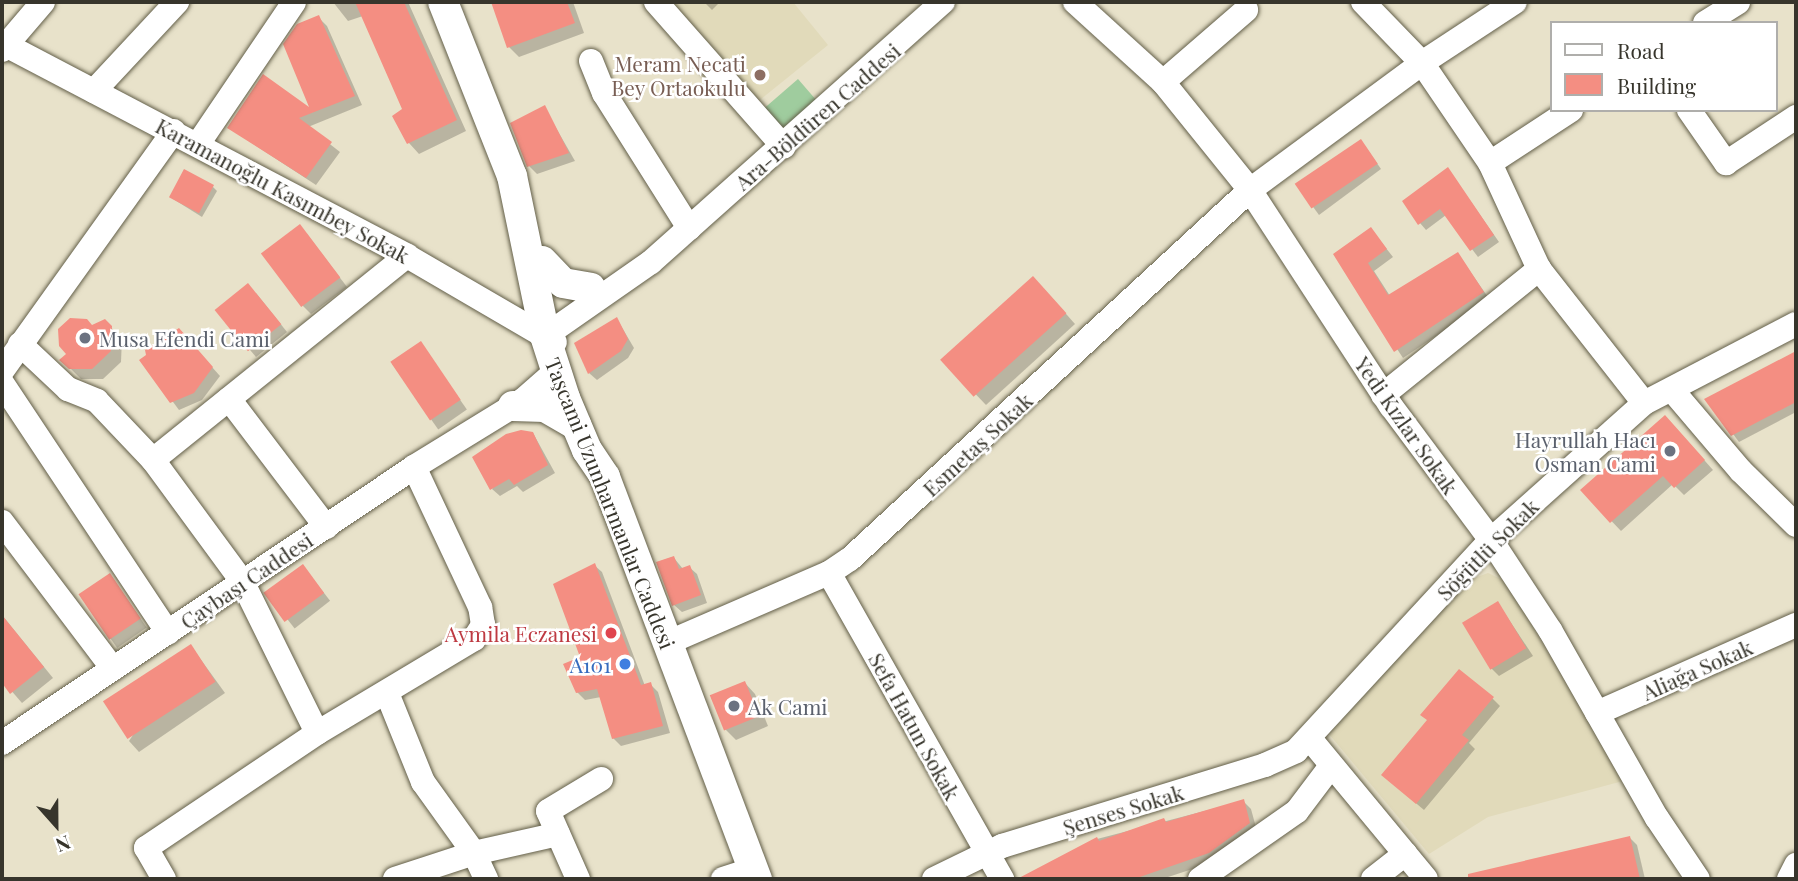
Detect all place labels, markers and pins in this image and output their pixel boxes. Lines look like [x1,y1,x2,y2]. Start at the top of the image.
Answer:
place label: Meram Necati Bey Ortaokulu [611,50,746,100]
marker: Meram Necati Bey Ortaokulu [752,67,768,83]
place label: Musa Efendi Cami [99,325,270,351]
marker: Musa Efendi Cami [77,330,93,346]
place label: Hayrullah Hacı Osman Cami [1515,426,1656,476]
marker: Hayrullah Hacı Osman Cami [1662,443,1678,459]
place label: Aymila Eczanesi [445,620,597,646]
marker: Aymila Eczanesi [603,625,619,641]
place label: A101 [570,651,611,677]
marker: A101 [617,656,633,672]
place label: Ak Cami [748,693,828,719]
marker: Ak Cami [726,698,742,714]

